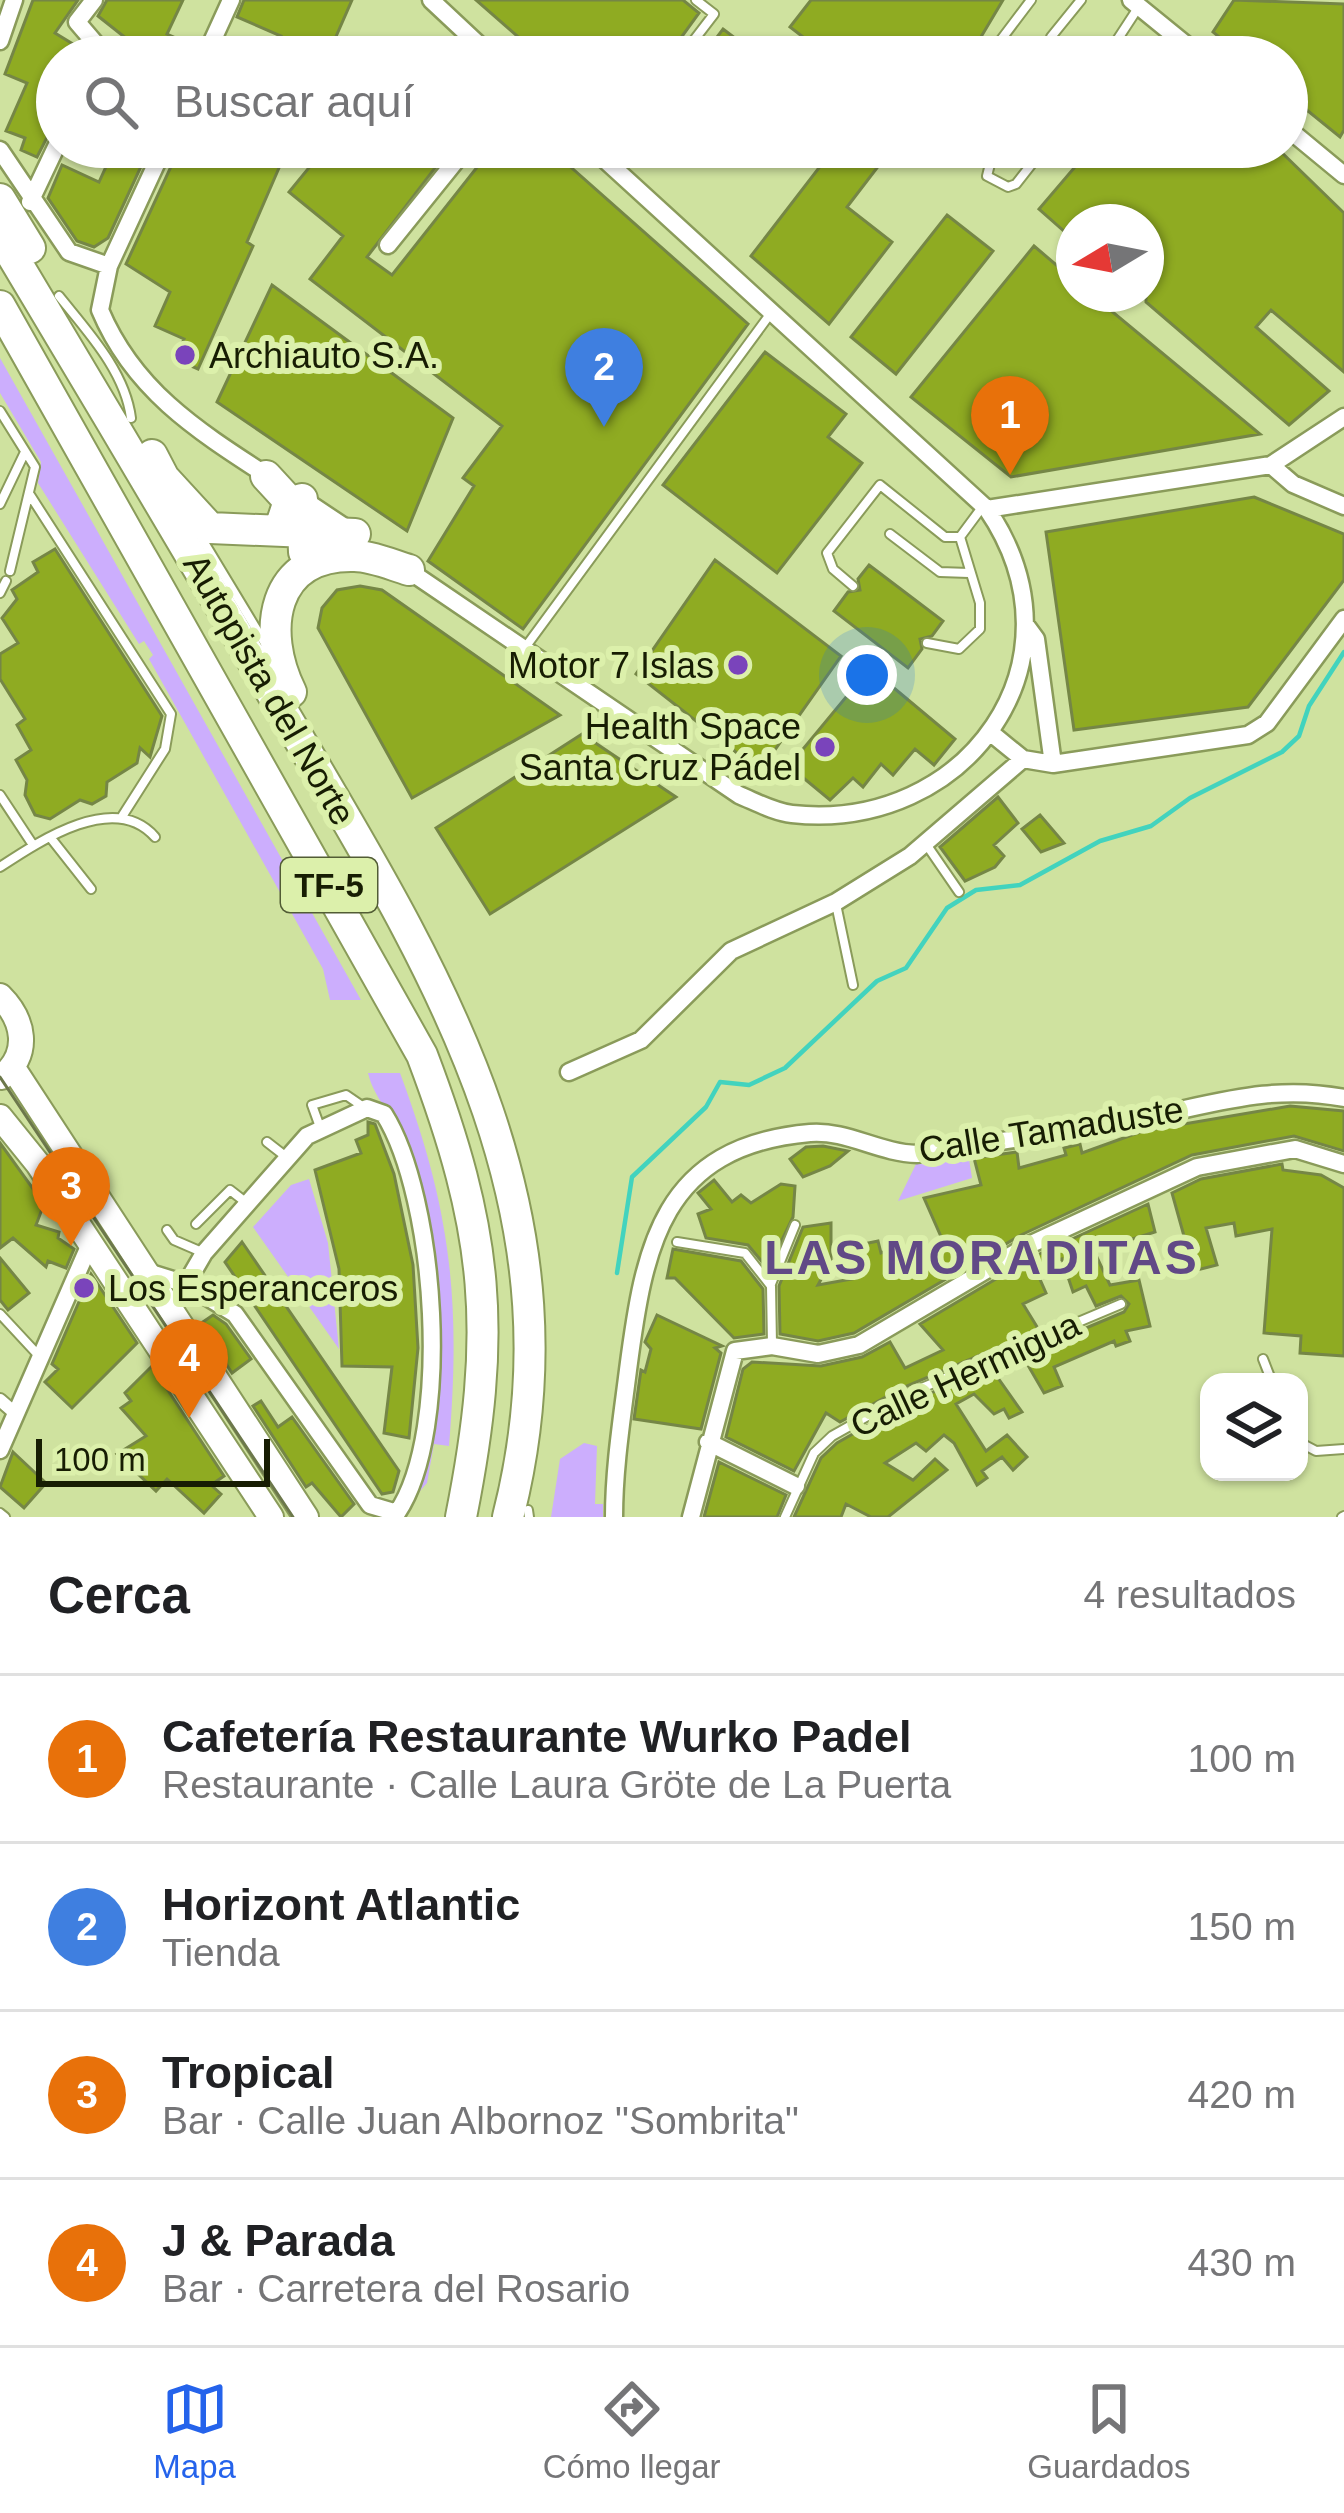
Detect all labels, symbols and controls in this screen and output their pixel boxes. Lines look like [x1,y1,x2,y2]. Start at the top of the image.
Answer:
search box [36,36,1308,168]
icon: search [78,69,144,135]
text: Buscar aquí [174,76,414,127]
north arrow [1056,204,1164,312]
pin: 2 [565,328,643,427]
place label: Archiauto S.A. [209,335,439,376]
marker: Archiauto S.A. [172,342,198,368]
pin: 1 [971,376,1049,475]
street label: Autopista del Norte [175,546,364,832]
place label: Motor 7 Islas [508,645,714,686]
your location [837,645,897,705]
marker: Motor 7 Islas [725,652,751,678]
place label: Health Space Santa Cruz Pádel [519,706,801,788]
marker: Health Space Santa Cruz Pádel [812,734,838,760]
road number: TF-5 [281,858,377,912]
street label: Calle Tamaduste [916,1088,1186,1171]
pin: 3 [32,1147,110,1246]
district label: LAS MORADITAS [764,1231,1200,1284]
place label: Los Esperanceros [108,1268,398,1309]
marker: Los Esperanceros [71,1275,97,1301]
street label: Calle Hermigua [844,1303,1087,1445]
pin: 4 [150,1319,228,1418]
map controls [1200,1373,1308,1481]
button: layers [1200,1373,1308,1481]
scale bar [36,1433,270,1486]
text: 100 m [54,1441,146,1478]
text: Cerca [48,1567,190,1624]
text: 4 resultados [1084,1573,1296,1616]
text: Cafetería Restaurante Wurko Padel [162,1711,911,1762]
text: 1 [76,1737,98,1780]
text: 100 m [1188,1737,1296,1780]
text: Restaurante · Calle Laura Gröte de La Puerta [162,1763,951,1806]
text: Horizont Atlantic [162,1879,520,1930]
text: 2 [76,1905,98,1948]
text: 150 m [1188,1905,1296,1948]
text: Tienda [162,1931,280,1974]
text: Tropical [162,2047,335,2098]
text: 3 [76,2073,98,2116]
text: 420 m [1188,2073,1296,2116]
text: Bar · Calle Juan Albornoz "Sombrita" [162,2099,799,2142]
text: J & Parada [162,2215,395,2266]
text: 4 [76,2241,98,2284]
text: 430 m [1188,2241,1296,2284]
text: Bar · Carretera del Rosario [162,2267,630,2310]
tab: Mapa [153,2376,236,2486]
tab: Cómo llegar [543,2376,721,2486]
tab: Guardados [1027,2376,1191,2486]

